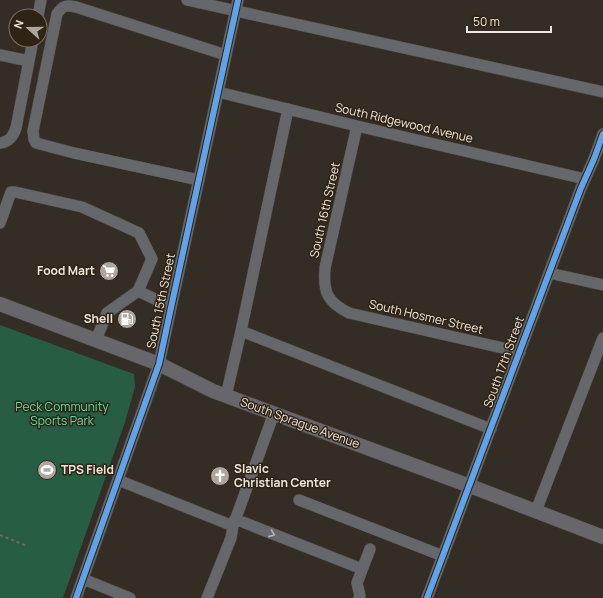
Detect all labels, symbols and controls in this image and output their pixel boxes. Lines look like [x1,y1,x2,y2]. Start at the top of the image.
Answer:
north arrow [8,8,48,48]
scale bar [467,8,551,34]
text: 50 m [473,13,500,30]
text: N [10,18,27,31]
street label: South Ridgewood Avenue [333,98,475,147]
street label: South 16th Street [305,160,344,259]
street label: South 15th Street [142,251,179,350]
supermarket icon: Food Mart [98,260,120,282]
place label: Food Mart [37,262,95,279]
street label: South Hosmer Street [367,295,485,338]
fuel station icon: Shell [116,308,138,330]
place label: Shell [84,310,113,327]
street label: South 17th Street [479,314,528,410]
street label: South Sprague Avenue [238,393,362,452]
park label: Peck Community Sports Park [15,398,109,429]
sports icon: TPS Field [36,459,58,481]
place label: Slavic Christian Center [234,460,331,491]
place label: TPS Field [61,461,114,478]
church icon: Slavic Christian Center [209,465,231,487]
one-way arrow [268,529,275,537]

